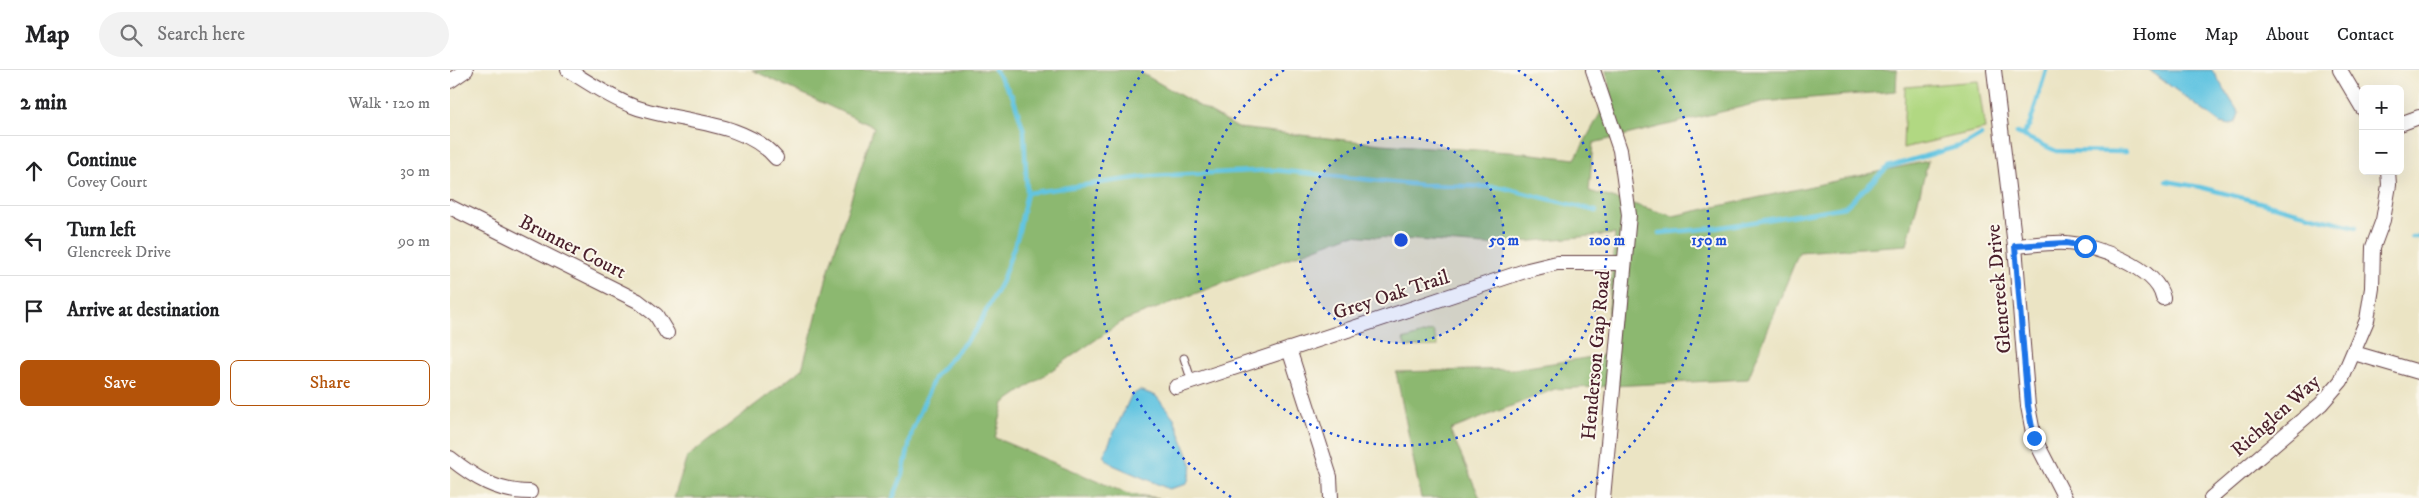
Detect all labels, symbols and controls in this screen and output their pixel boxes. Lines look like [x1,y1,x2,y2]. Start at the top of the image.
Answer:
search box [99,12,449,57]
text: Map [25,20,69,50]
icon: search [117,21,145,49]
text: Search here [157,23,245,46]
text: Home [2132,24,2177,46]
text: Map [2205,24,2238,46]
text: About [2266,24,2309,46]
text: Contact [2337,24,2394,46]
map controls [2359,85,2404,175]
button: + [2359,85,2404,130]
text: 2 min [20,90,67,116]
text: Walk · 120 m [348,93,430,113]
button: − [2359,130,2404,175]
text: Continue [67,149,137,172]
icon: ahead [20,157,48,185]
text: 30 m [400,161,430,181]
text: Covey Court [67,172,147,192]
street label: Brunner Court [515,210,630,285]
text: Turn left [67,219,136,242]
street label: Glencreek Drive [1981,223,2018,355]
icon: left [20,227,48,255]
text: 90 m [398,231,430,251]
centre of rings [1392,231,1410,249]
text: 50 m [1488,231,1520,250]
text: 100 m [1589,231,1626,250]
text: 150 m [1691,231,1727,250]
route start [2074,235,2097,258]
text: Glencreek Drive [67,242,171,262]
street label: Grey Oak Trail [1330,265,1453,326]
street label: Henderson Gap Road [1577,269,1616,441]
icon: arrive [20,297,48,325]
text: Arrive at destination [67,299,219,322]
button: Save [20,360,220,406]
button: Share [230,360,430,406]
street label: Richglen Way [2226,369,2326,463]
route end [2023,427,2046,450]

